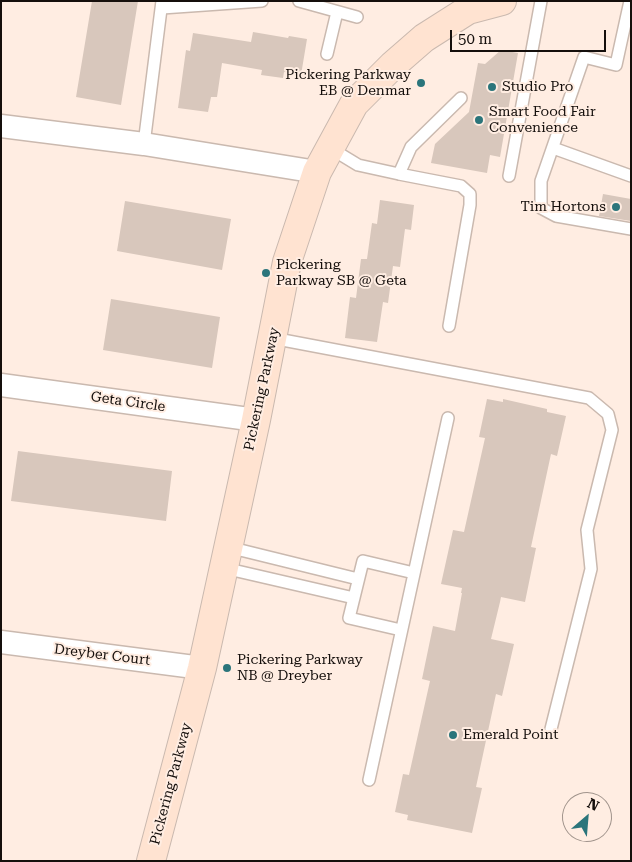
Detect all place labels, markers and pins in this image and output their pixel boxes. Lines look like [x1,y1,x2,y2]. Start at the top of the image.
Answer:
place label: Pickering Parkway EB @ Denmar [285,67,411,100]
marker: Pickering Parkway EB @ Denmar [415,77,427,89]
place label: Studio Pro [502,79,573,95]
marker: Studio Pro [486,81,498,93]
place label: Smart Food Fair Convenience [489,104,596,136]
marker: Smart Food Fair Convenience [473,114,485,126]
place label: Tim Hortons [520,199,606,215]
marker: Tim Hortons [610,201,622,213]
place label: Pickering Parkway SB @ Geta [276,257,407,290]
marker: Pickering Parkway SB @ Geta [260,267,272,279]
place label: Pickering Parkway NB @ Dreyber [237,652,363,684]
marker: Pickering Parkway NB @ Dreyber [221,662,233,674]
place label: Emerald Point [463,727,558,743]
marker: Emerald Point [447,729,459,741]

